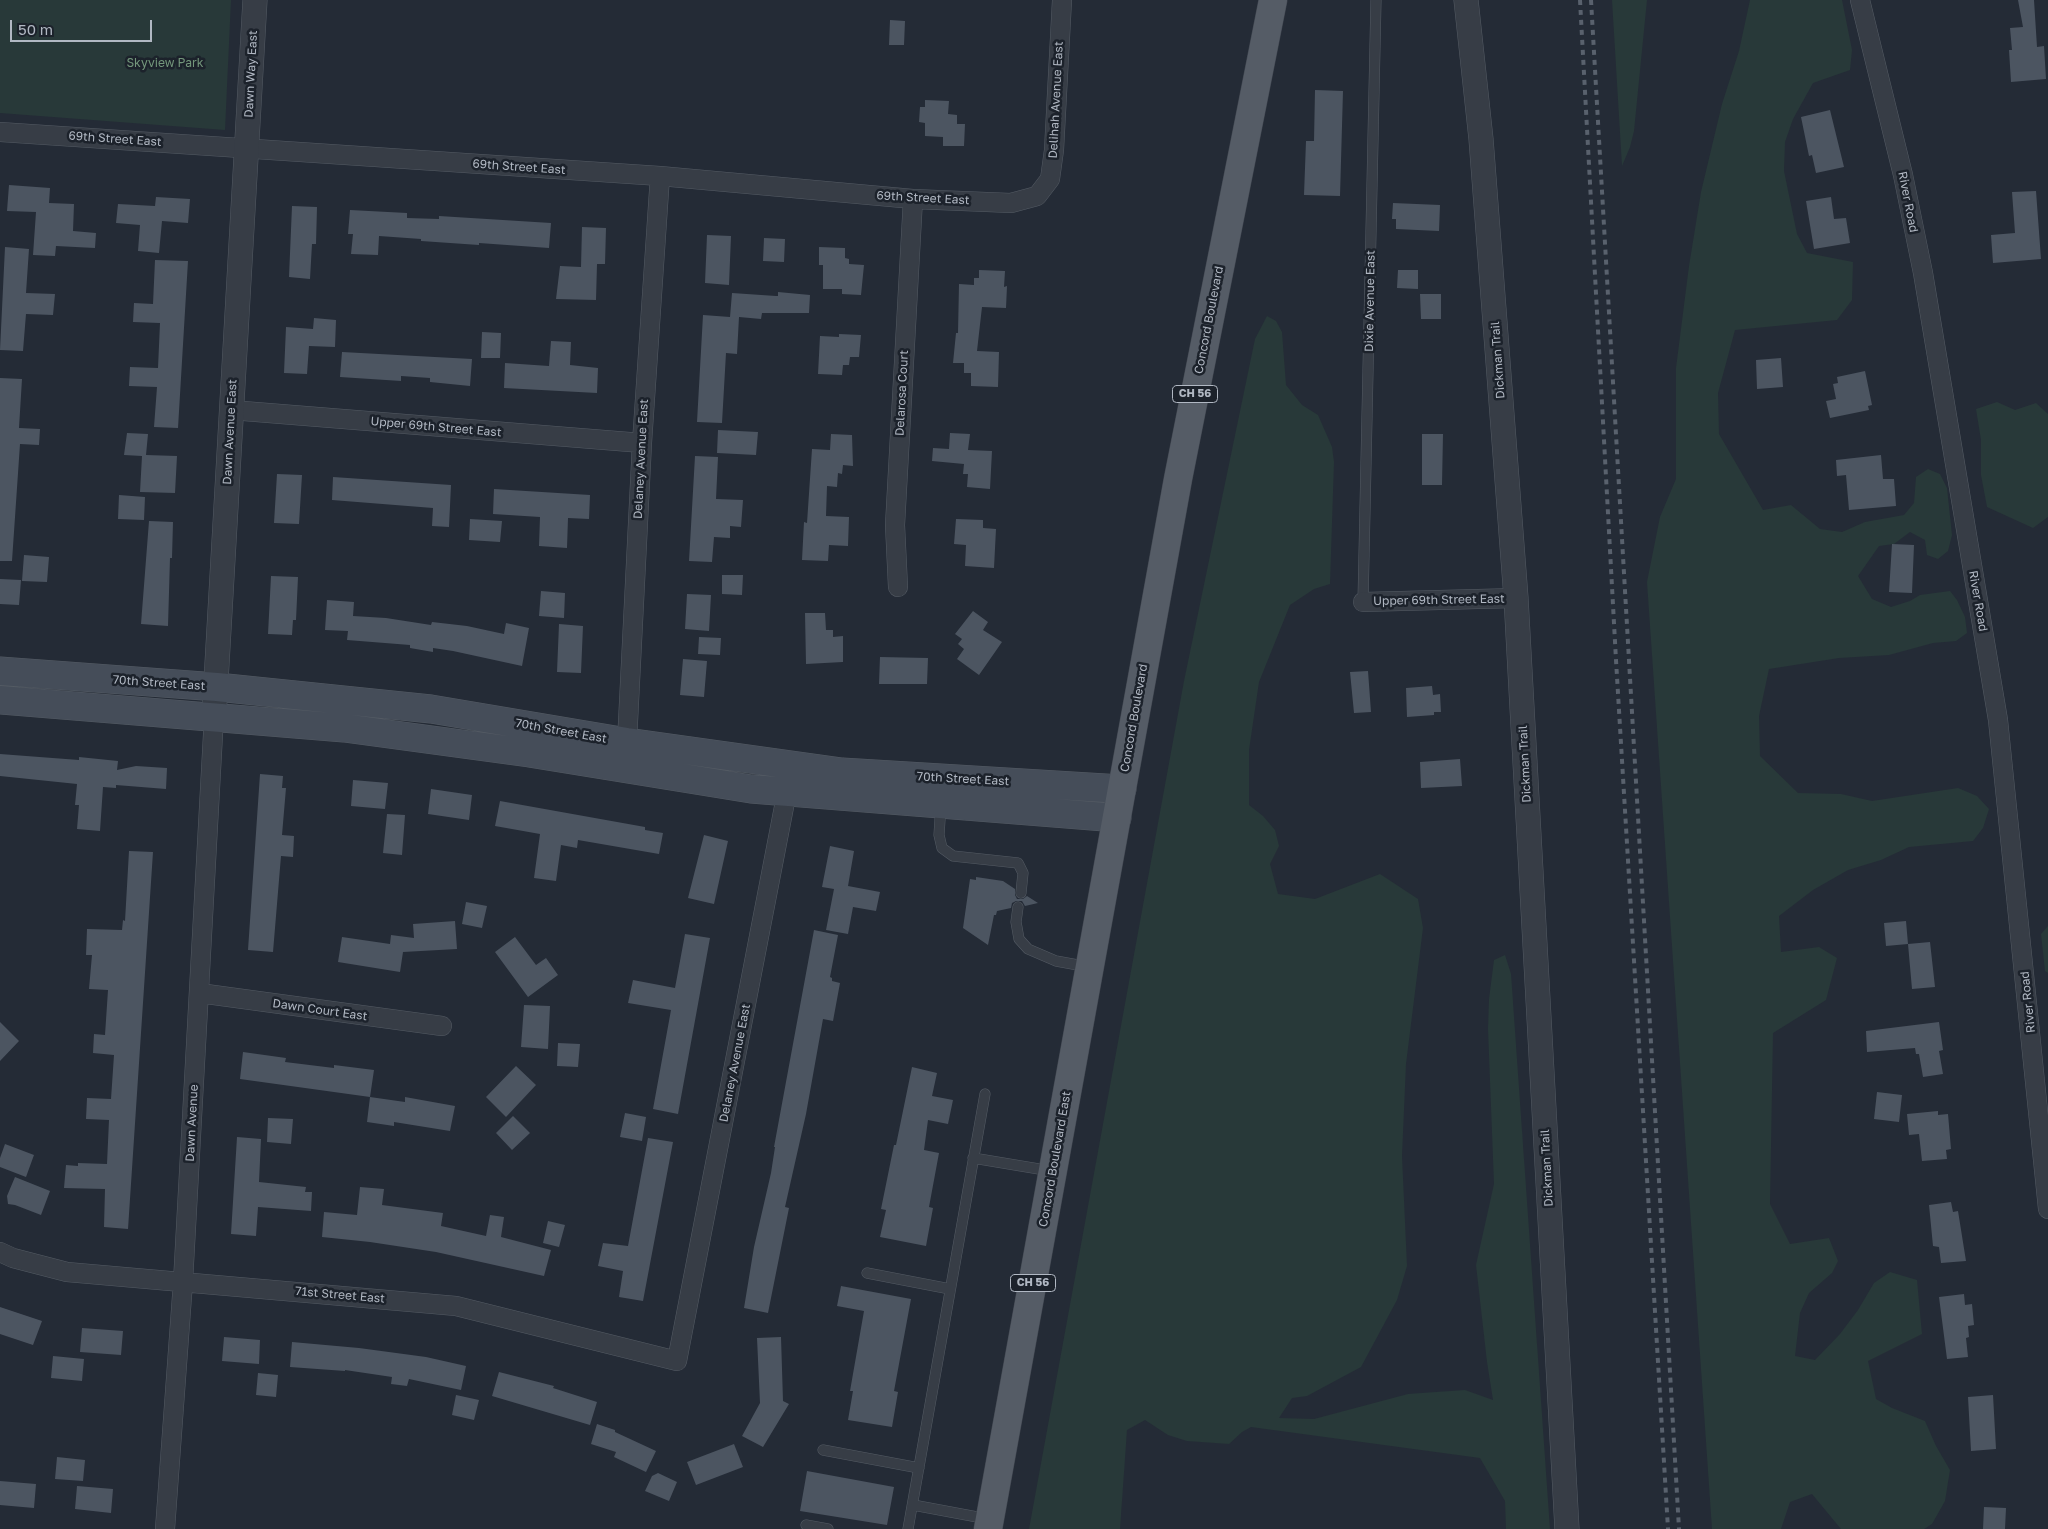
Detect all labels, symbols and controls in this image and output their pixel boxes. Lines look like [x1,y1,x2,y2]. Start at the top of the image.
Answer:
scale bar [12,10,155,42]
text: 50 m [18,20,53,38]
street label: Dawn Way East [242,30,260,118]
street label: Delihah Avenue East [1046,41,1066,159]
park label: Skyview Park [126,56,204,70]
street label: 69th Street East [68,129,162,149]
street label: 69th Street East [472,157,566,177]
street label: River Road [1895,170,1921,234]
street label: 69th Street East [876,188,970,208]
street label: Dixie Avenue East [1362,250,1378,352]
street label: Concord Boulevard [1191,265,1227,375]
street label: Dickman Trail [1488,321,1508,399]
street label: Delarosa Court [893,350,911,436]
street label: Dawn Avenue East [220,379,240,485]
road number: CH 56 [1172,386,1218,402]
street label: Delaney Avenue East [631,399,651,519]
street label: Upper 69th Street East [370,414,502,440]
street label: River Road [1966,569,1990,633]
street label: Upper 69th Street East [1373,592,1505,608]
street label: Concord Boulevard [1117,663,1151,773]
street label: 70th Street East [112,673,206,693]
street label: 70th Street East [514,716,608,746]
street label: Dickman Trail [1516,725,1534,803]
street label: 70th Street East [916,769,1010,789]
street label: River Road [2018,970,2038,1034]
street label: Dawn Court East [272,996,368,1024]
street label: Delaney Avenue East [716,1003,754,1123]
street label: Dawn Avenue [183,1084,201,1162]
street label: Concord Boulevard East [1036,1090,1074,1228]
street label: Dickman Trail [1538,1129,1556,1207]
road number: CH 56 [1010,1275,1056,1292]
street label: 71st Street East [295,1284,385,1306]

